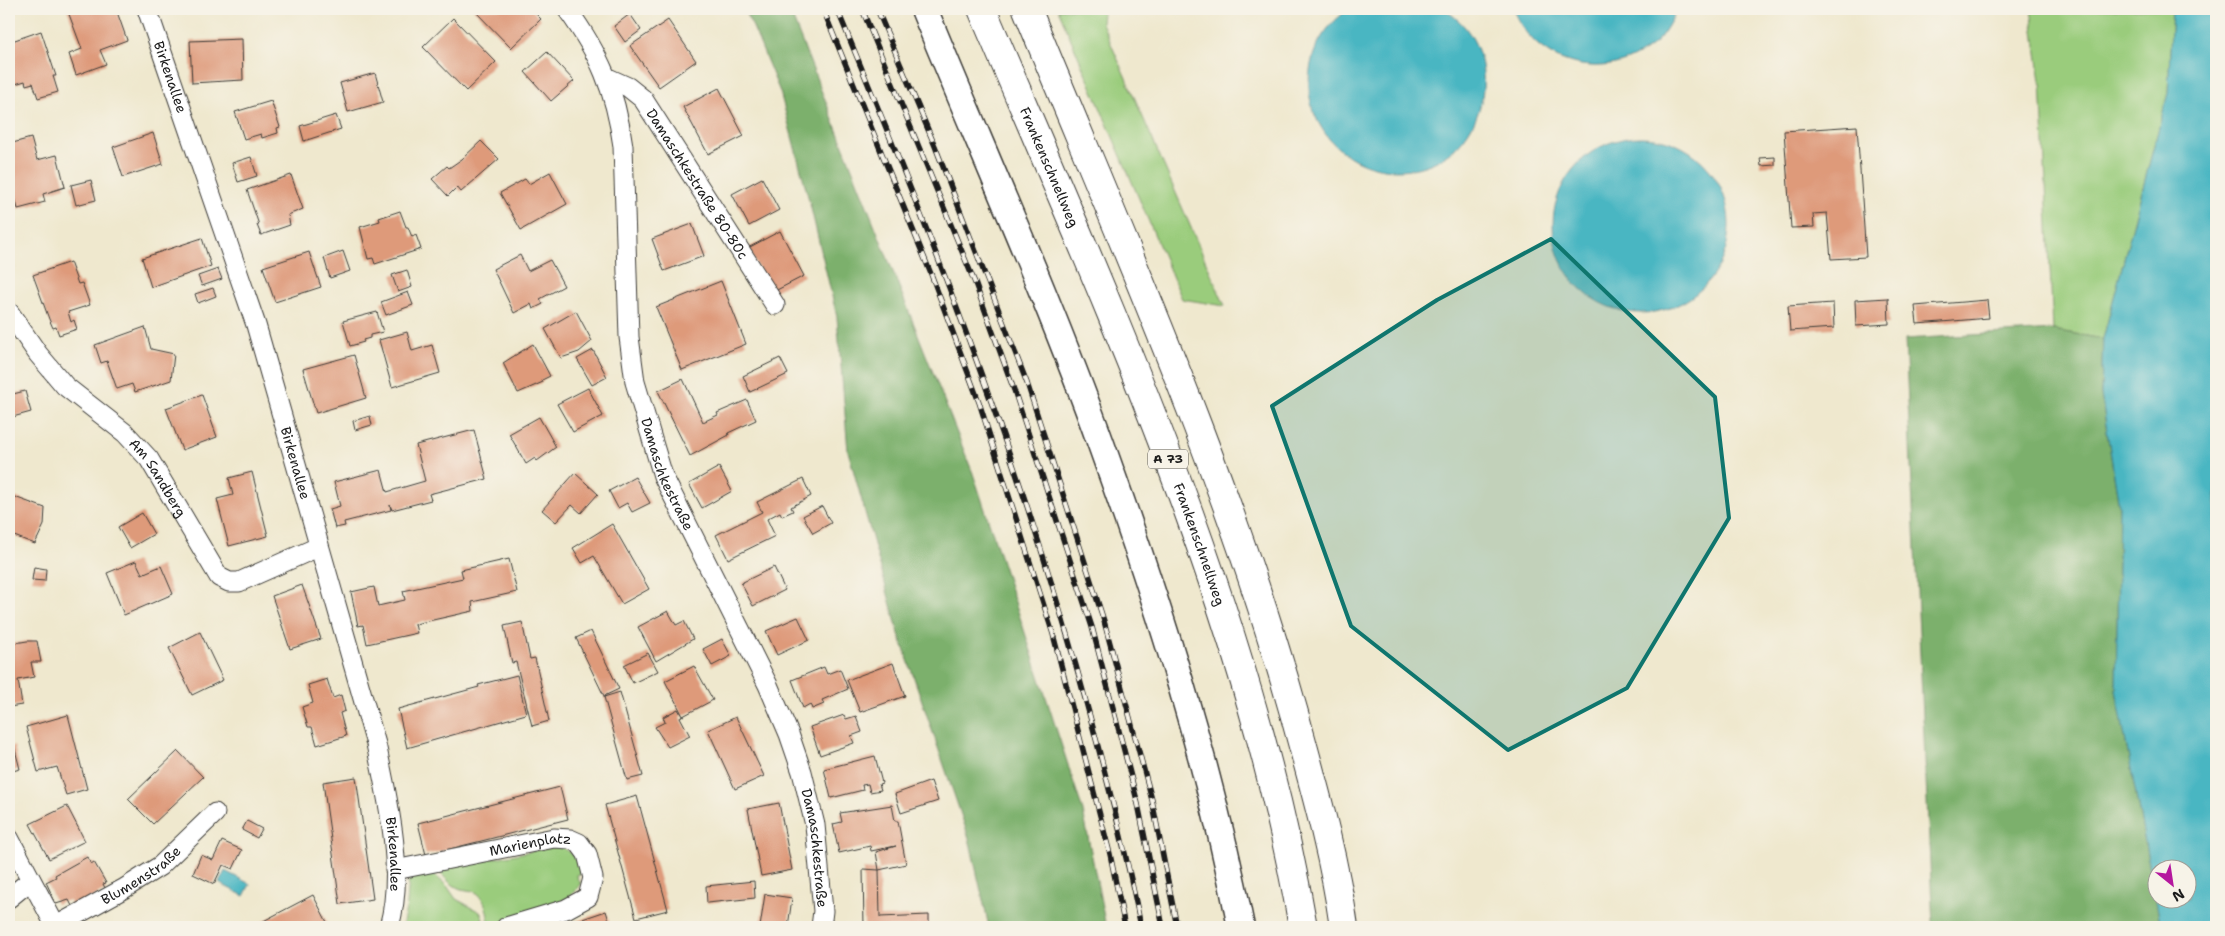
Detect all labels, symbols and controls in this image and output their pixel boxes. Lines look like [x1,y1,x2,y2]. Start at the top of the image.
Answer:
street label: Birkenallee [150,39,191,115]
street label: Frankenschnellweg [1016,104,1083,230]
street label: Damaschkestraße 80-80c [642,105,752,263]
street label: Damaschkestraße [637,416,698,533]
street label: Birkenallee [277,425,315,502]
street label: Am Sandberg [125,434,190,520]
road number: A 73 [1148,449,1188,468]
street label: Frankenschnellweg [1170,480,1229,608]
street label: Damaschkestraße [797,787,832,908]
street label: Birkenallee [382,816,405,892]
street label: Marienplatz [488,829,572,860]
street label: Blumenstraße [98,842,185,909]
north arrow [2148,858,2198,908]
text: N [2169,885,2188,906]

